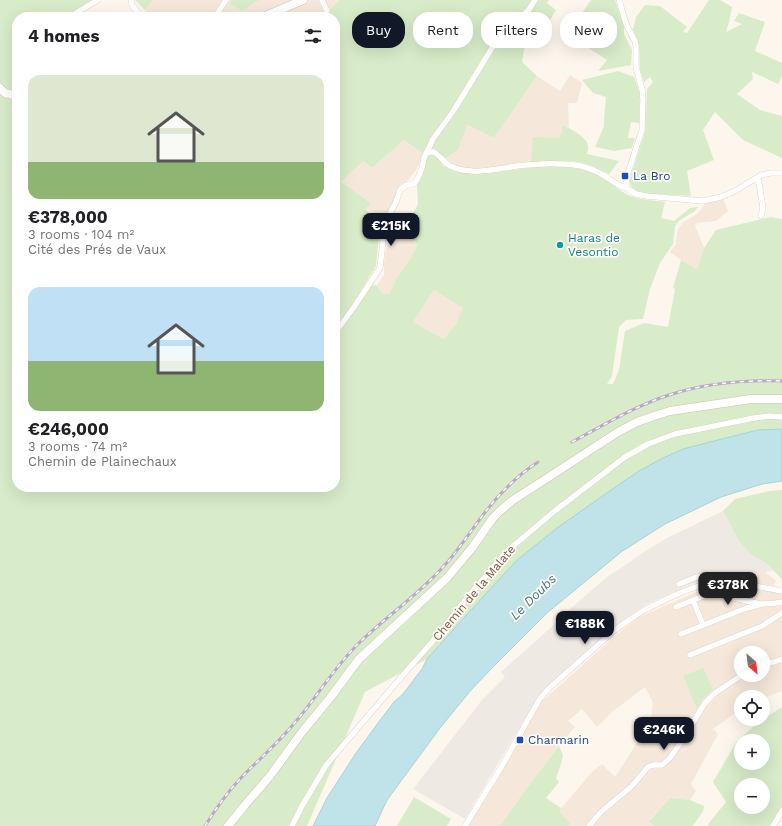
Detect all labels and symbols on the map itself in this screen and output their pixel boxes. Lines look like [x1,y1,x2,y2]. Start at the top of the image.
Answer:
place label: La Bro [633,169,671,183]
marker: La Bro [620,171,630,181]
pin: €215K [363,213,419,247]
place label: Haras de Vesontio [568,231,620,259]
marker: Haras de Vesontio [555,240,565,250]
street label: Chemin de la Malate [430,542,518,644]
water label: Le Doubs [507,571,559,623]
pin: €378K [700,572,756,606]
pin: €188K [557,611,613,645]
north arrow [734,646,770,682]
pin: €246K [636,717,692,751]
place label: Charmarin [528,733,589,747]
marker: Charmarin [515,735,525,745]

